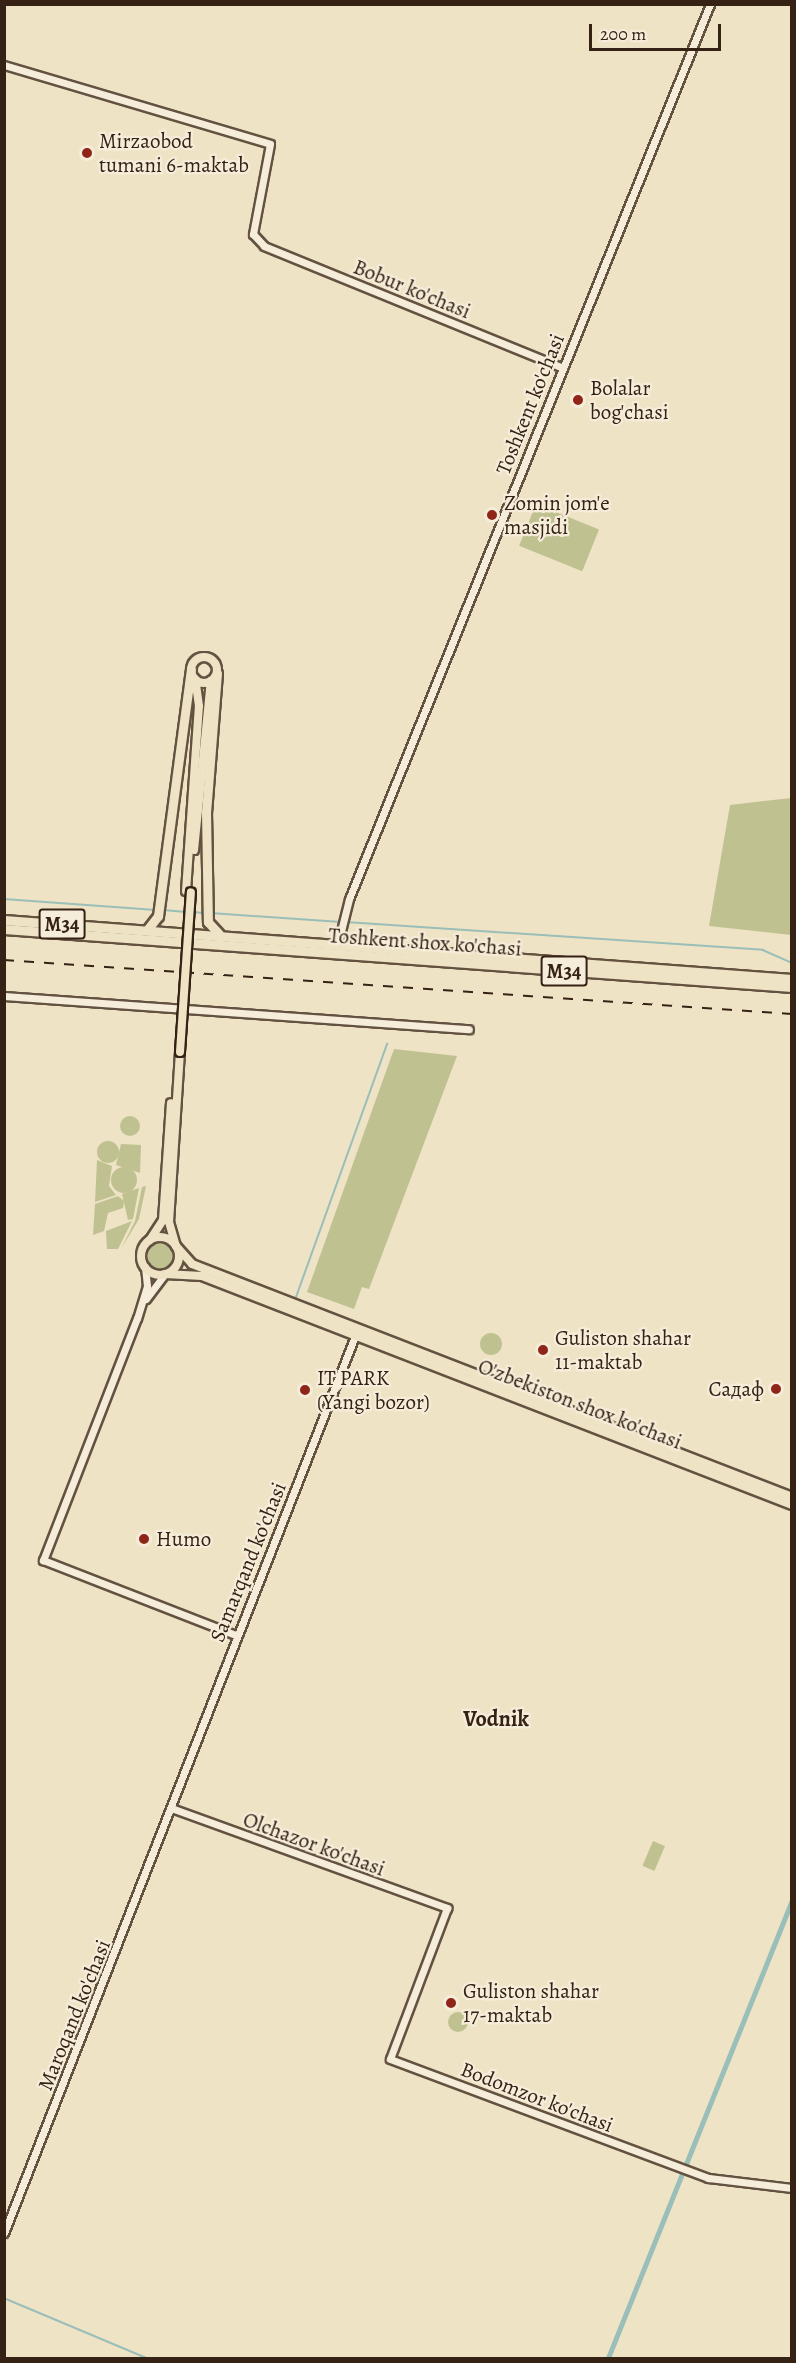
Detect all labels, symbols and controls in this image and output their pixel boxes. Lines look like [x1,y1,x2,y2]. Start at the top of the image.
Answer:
scale bar [592,12,724,50]
text: 200 m [600,22,646,46]
place label: Mirzaobod tumani 6-maktab [99,128,249,178]
marker: Mirzaobod tumani 6-maktab [80,146,94,160]
street label: Bobur ko'chasi [350,254,474,324]
street label: Toshkent ko'chasi [490,330,570,478]
place label: Bolalar bog'chasi [590,375,669,425]
marker: Bolalar bog'chasi [571,393,585,407]
place label: Zomin jom'e masjidi [504,490,610,540]
marker: Zomin jom'e masjidi [485,508,499,522]
road number: M34 [38,907,86,941]
street label: Toshkent shox ko'chasi [328,923,522,961]
road number: M34 [540,954,588,988]
place label: Guliston shahar 11-maktab [555,1325,691,1375]
marker: Guliston shahar 11-maktab [536,1343,550,1357]
street label: O'zbekiston shox ko'chasi [475,1353,685,1455]
place label: IT PARK (Yangi bozor) [317,1365,430,1415]
place label: Садаф [708,1376,764,1402]
marker: Садаф [769,1382,783,1396]
marker: IT PARK (Yangi bozor) [298,1383,312,1397]
street label: Samarqand ko'chasi [204,1478,292,1646]
place label: Humo [156,1526,211,1552]
marker: Humo [137,1532,151,1546]
district label: Vodnik [463,1707,529,1733]
street label: Olchazor ko'chasi [240,1807,388,1881]
street label: Maroqand ko'chasi [32,1936,116,2094]
place label: Guliston shahar 17-maktab [463,1978,599,2028]
marker: Guliston shahar 17-maktab [444,1996,458,2010]
street label: Bodomzor ko'chasi [457,2056,617,2138]

